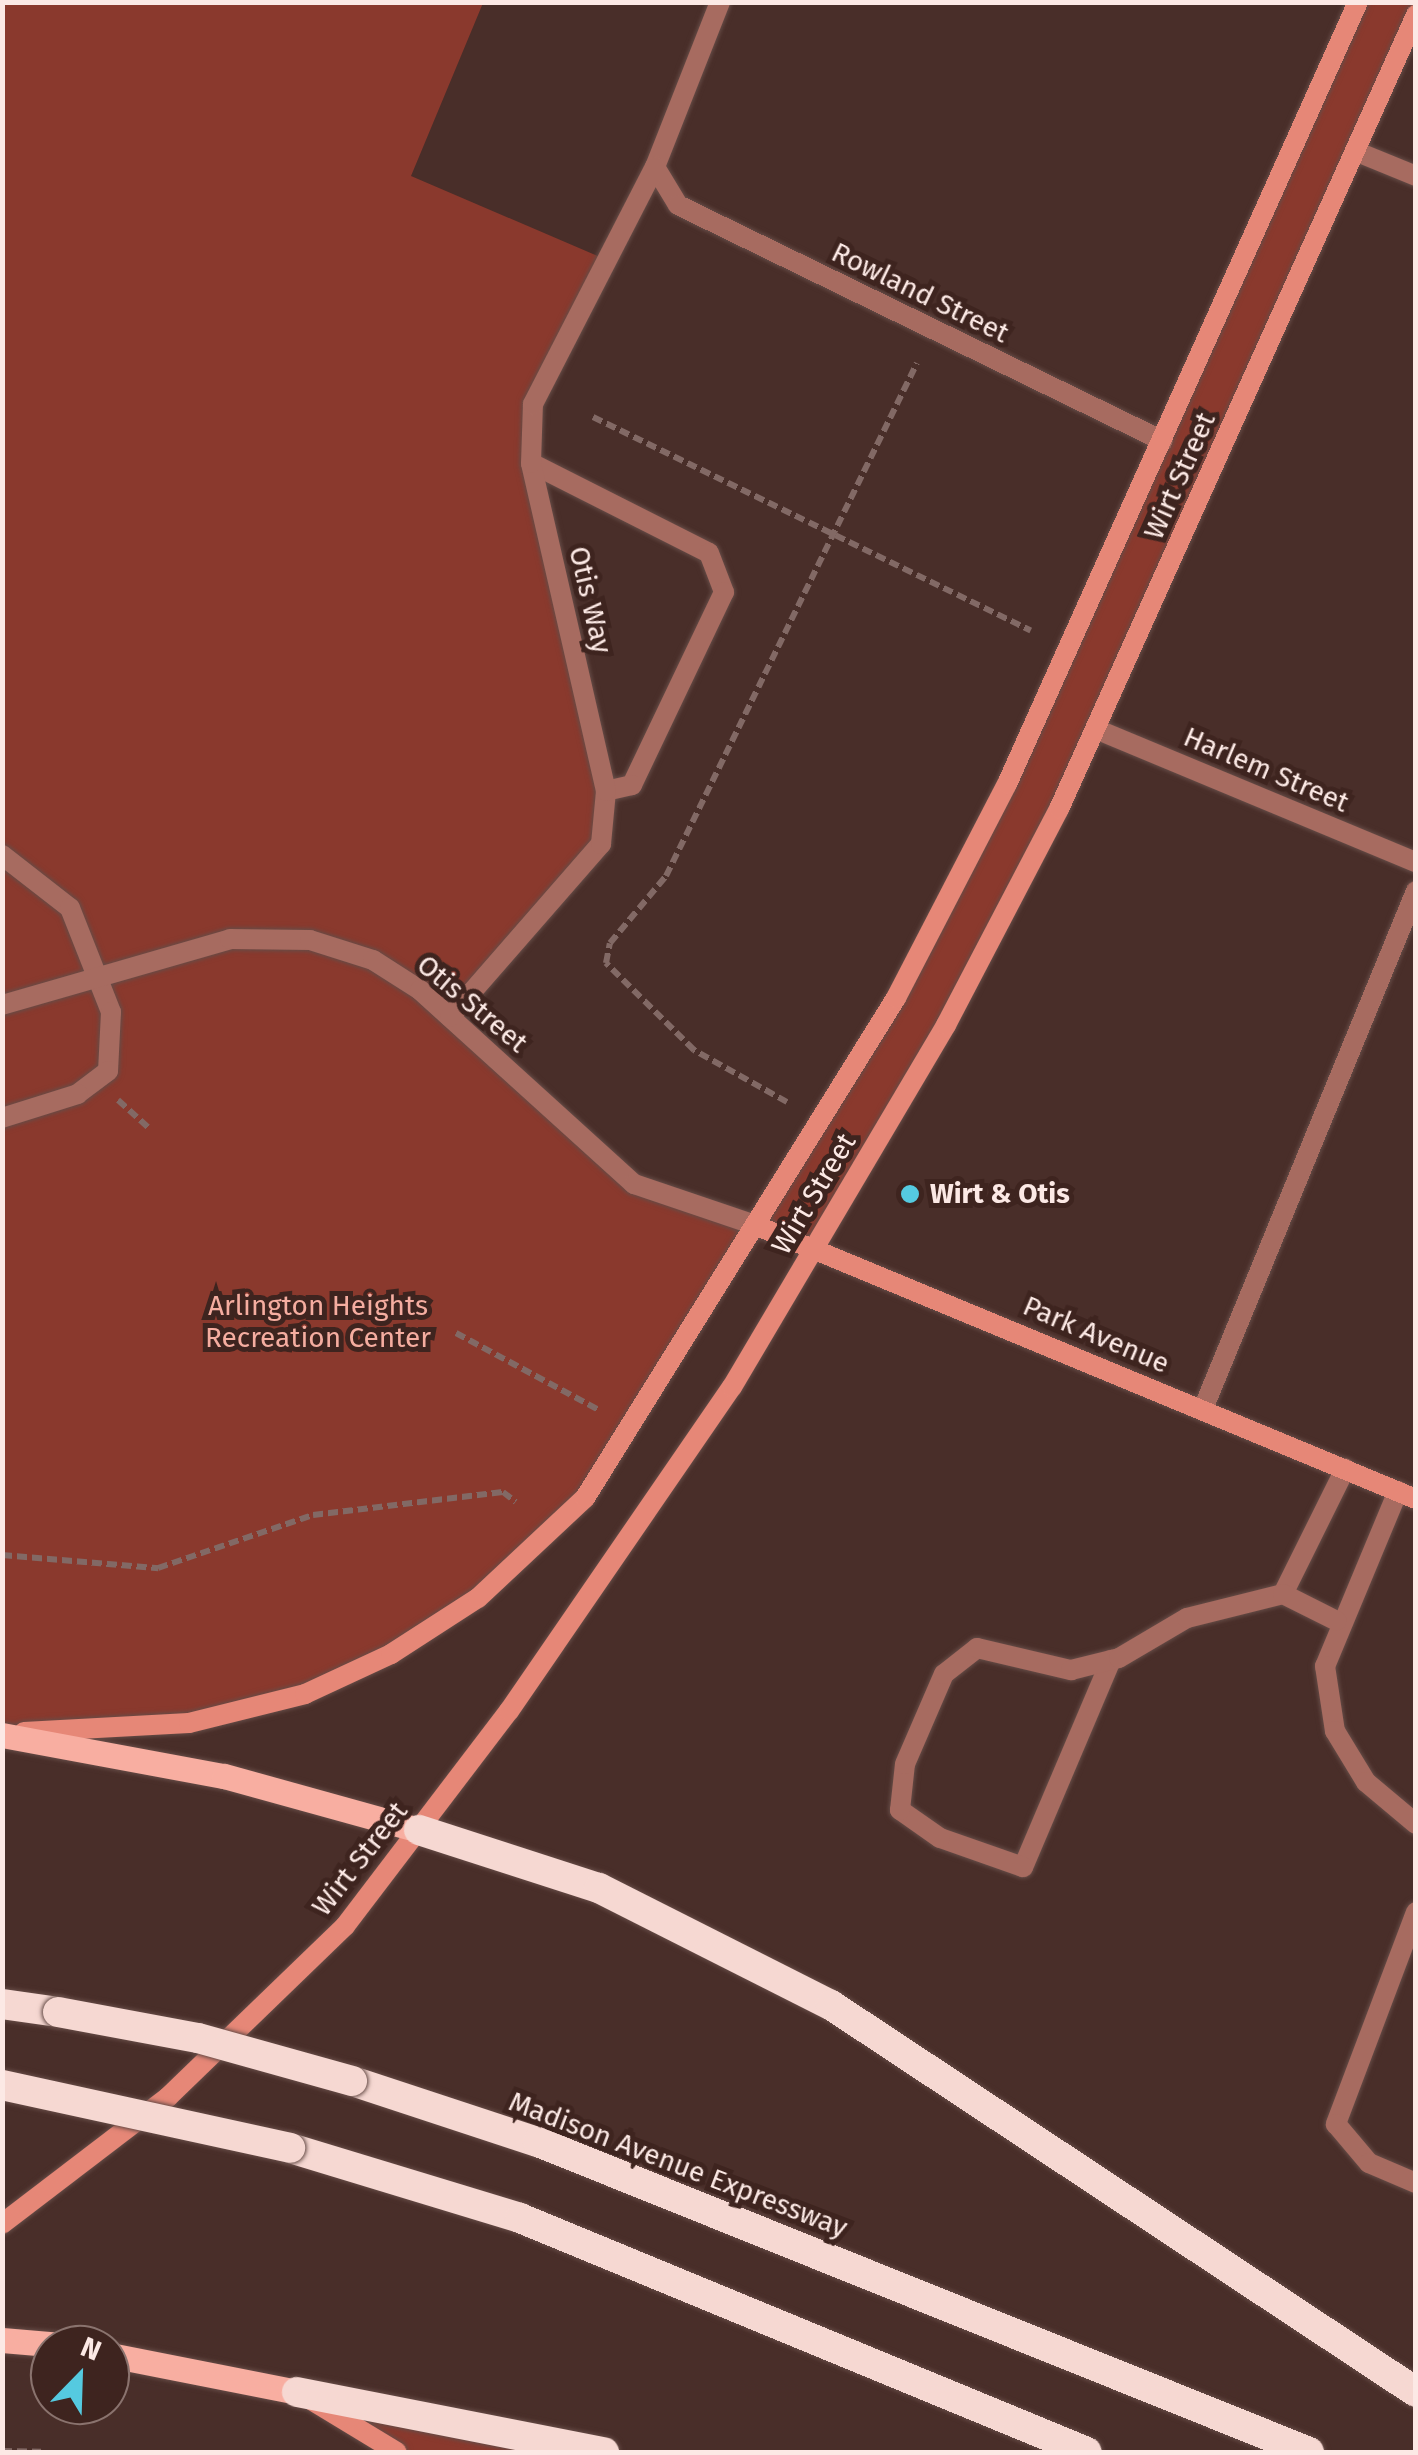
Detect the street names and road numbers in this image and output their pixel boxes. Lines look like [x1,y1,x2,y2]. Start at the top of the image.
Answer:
street label: Rowland Street [826,236,1014,350]
street label: Wirt Street [1137,407,1223,545]
street label: Otis Way [561,543,619,657]
street label: Harlem Street [1179,720,1353,820]
street label: Otis Street [410,948,534,1060]
street label: Wirt Street [765,1127,863,1261]
street label: Park Avenue [1018,1289,1174,1381]
street label: Wirt Street [305,1795,415,1923]
street label: Madison Avenue Expressway [504,2085,852,2245]

